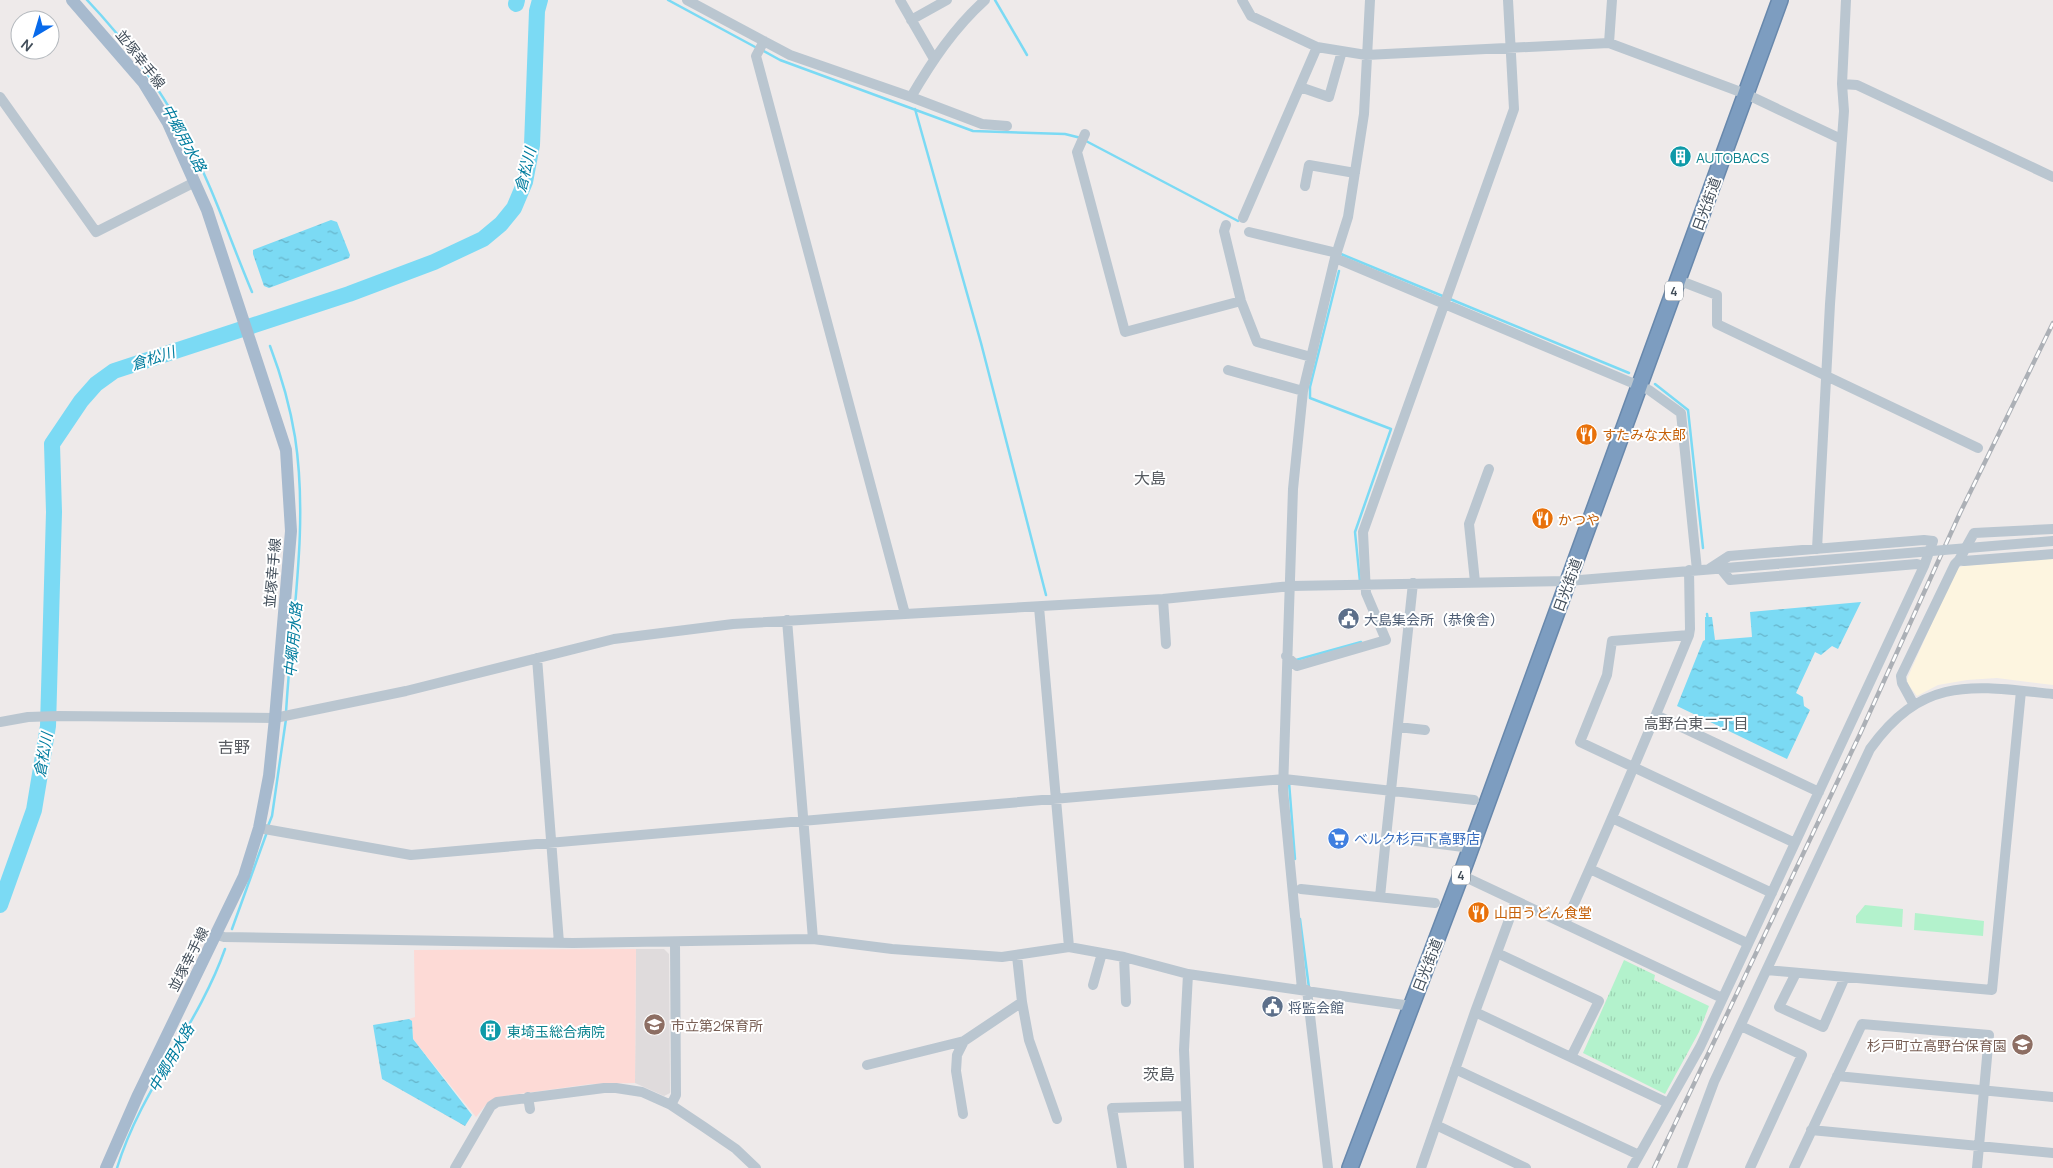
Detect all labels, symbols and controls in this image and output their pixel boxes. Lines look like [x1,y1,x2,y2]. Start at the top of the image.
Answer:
north arrow [10,10,60,60]
street label: 並塚幸手線 [112,26,170,92]
text: N [17,35,37,56]
water label: 中郷用水路 [157,100,212,178]
water label: 倉松川 [509,144,541,194]
building icon: AUTOBACS [1668,145,1692,169]
place label: AUTOBACS [1696,148,1770,167]
street label: 日光街道 [1687,174,1725,234]
road number: 4 [1665,282,1683,300]
water label: 倉松川 [128,340,180,375]
restaurant icon: すたみな太郎 [1574,422,1598,446]
place label: すたみな太郎 [1602,425,1686,444]
district label: 大島 [1134,467,1166,489]
restaurant icon: かつや [1530,507,1554,531]
place label: かつや [1558,510,1600,529]
street label: 並塚幸手線 [259,537,285,609]
street label: 日光街道 [1548,555,1586,615]
water label: 中郷用水路 [279,600,307,678]
public building icon: 大島集会所（恭倹舎） [1336,607,1360,631]
place label: 大島集会所（恭倹舎） [1364,610,1504,629]
district label: 高野台東二丁目 [1643,713,1749,734]
water label: 倉松川 [29,729,58,779]
district label: 吉野 [218,736,250,758]
supermarket icon: ベルク杉戸下高野店 [1326,826,1350,850]
place label: ベルク杉戸下高野店 [1354,829,1480,848]
road number: 4 [1452,866,1470,884]
restaurant icon: 山田うどん食堂 [1466,900,1490,924]
place label: 山田うどん食堂 [1494,903,1592,922]
street label: 並塚幸手線 [164,924,212,994]
street label: 日光街道 [1408,935,1446,995]
public building icon: 将監会館 [1260,995,1284,1019]
place label: 将監会館 [1288,998,1344,1017]
school or university icon: 市立第2保育所 [643,1013,667,1037]
place label: 市立第2保育所 [671,1016,763,1035]
water label: 中郷用水路 [143,1019,200,1096]
building icon: 東埼玉総合病院 [479,1019,503,1043]
place label: 東埼玉総合病院 [507,1022,605,1041]
school or university icon: 杉戸町立高野台保育園 [2011,1033,2035,1057]
place label: 杉戸町立高野台保育園 [1867,1036,2007,1055]
district label: 茨島 [1143,1063,1175,1085]

